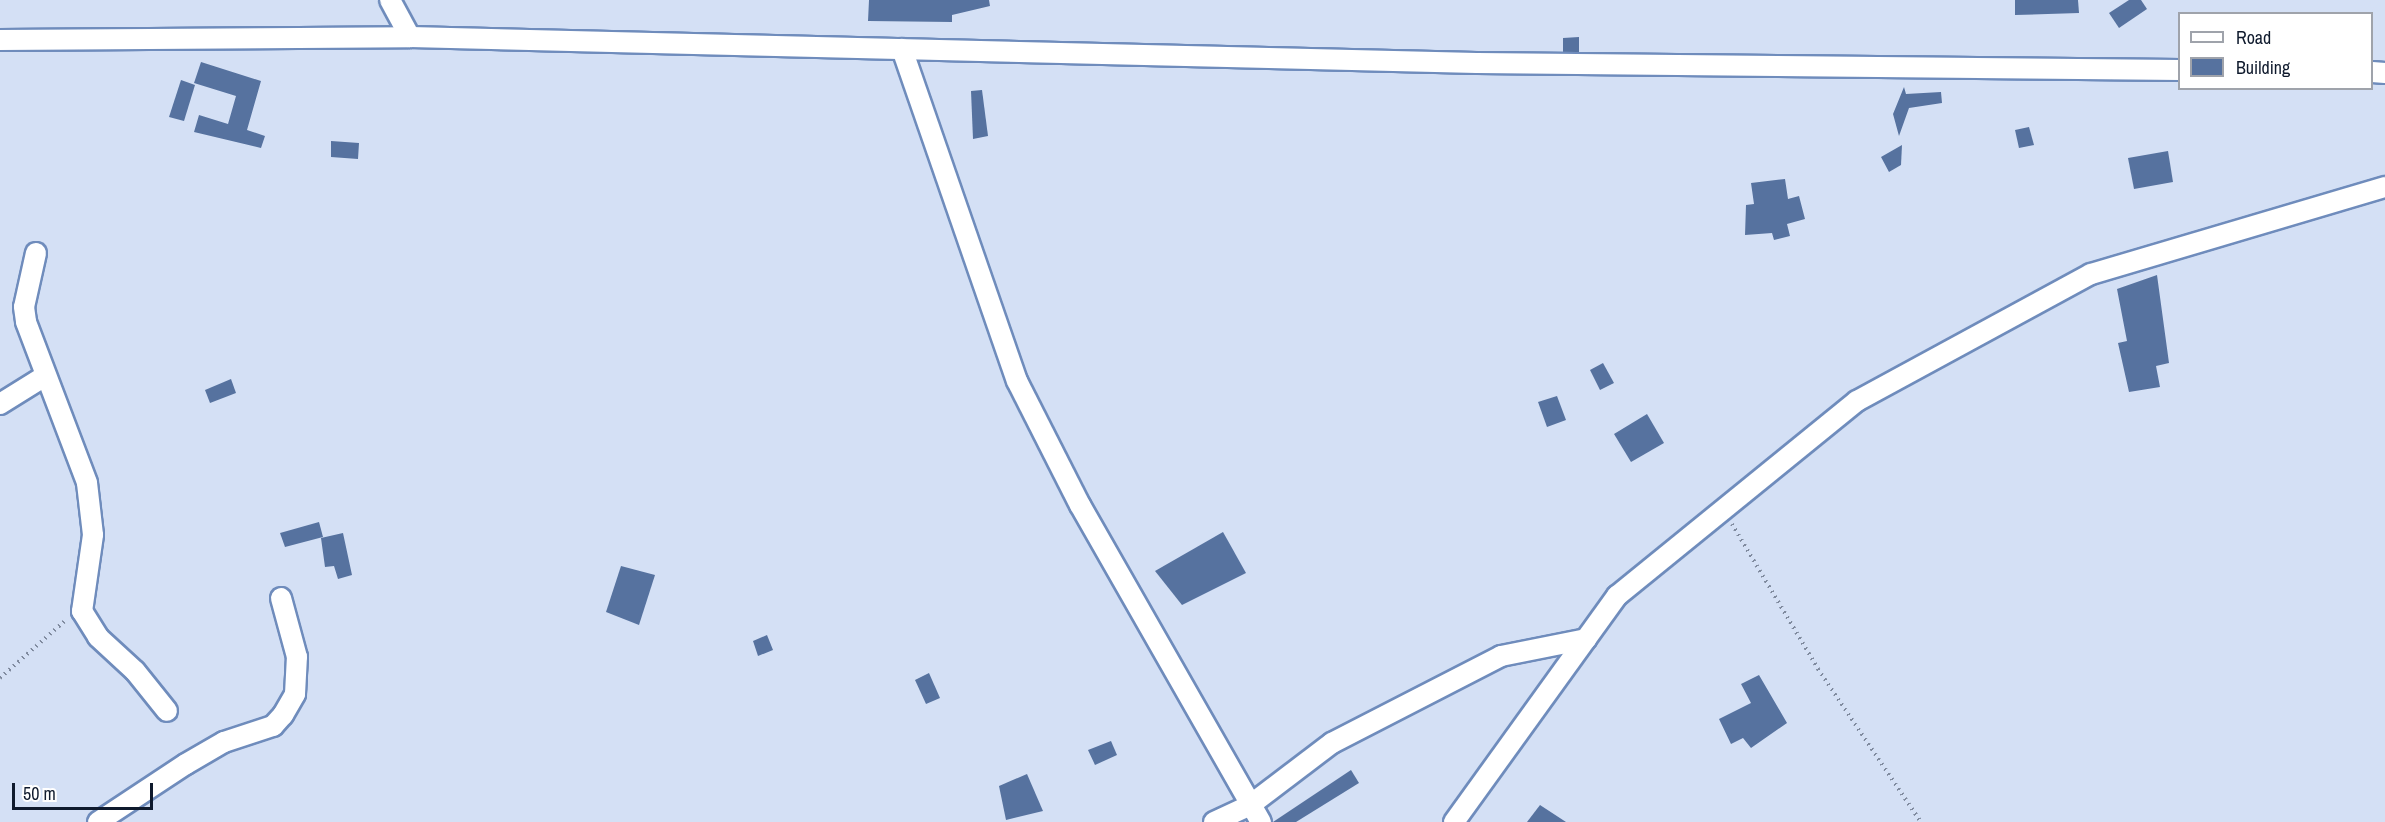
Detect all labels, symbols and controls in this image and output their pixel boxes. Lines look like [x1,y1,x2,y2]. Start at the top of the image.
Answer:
legend [2178,12,2373,90]
text: Road [2236,25,2271,50]
text: Building [2236,55,2290,80]
scale bar [15,771,156,809]
text: 50 m [23,781,56,806]

